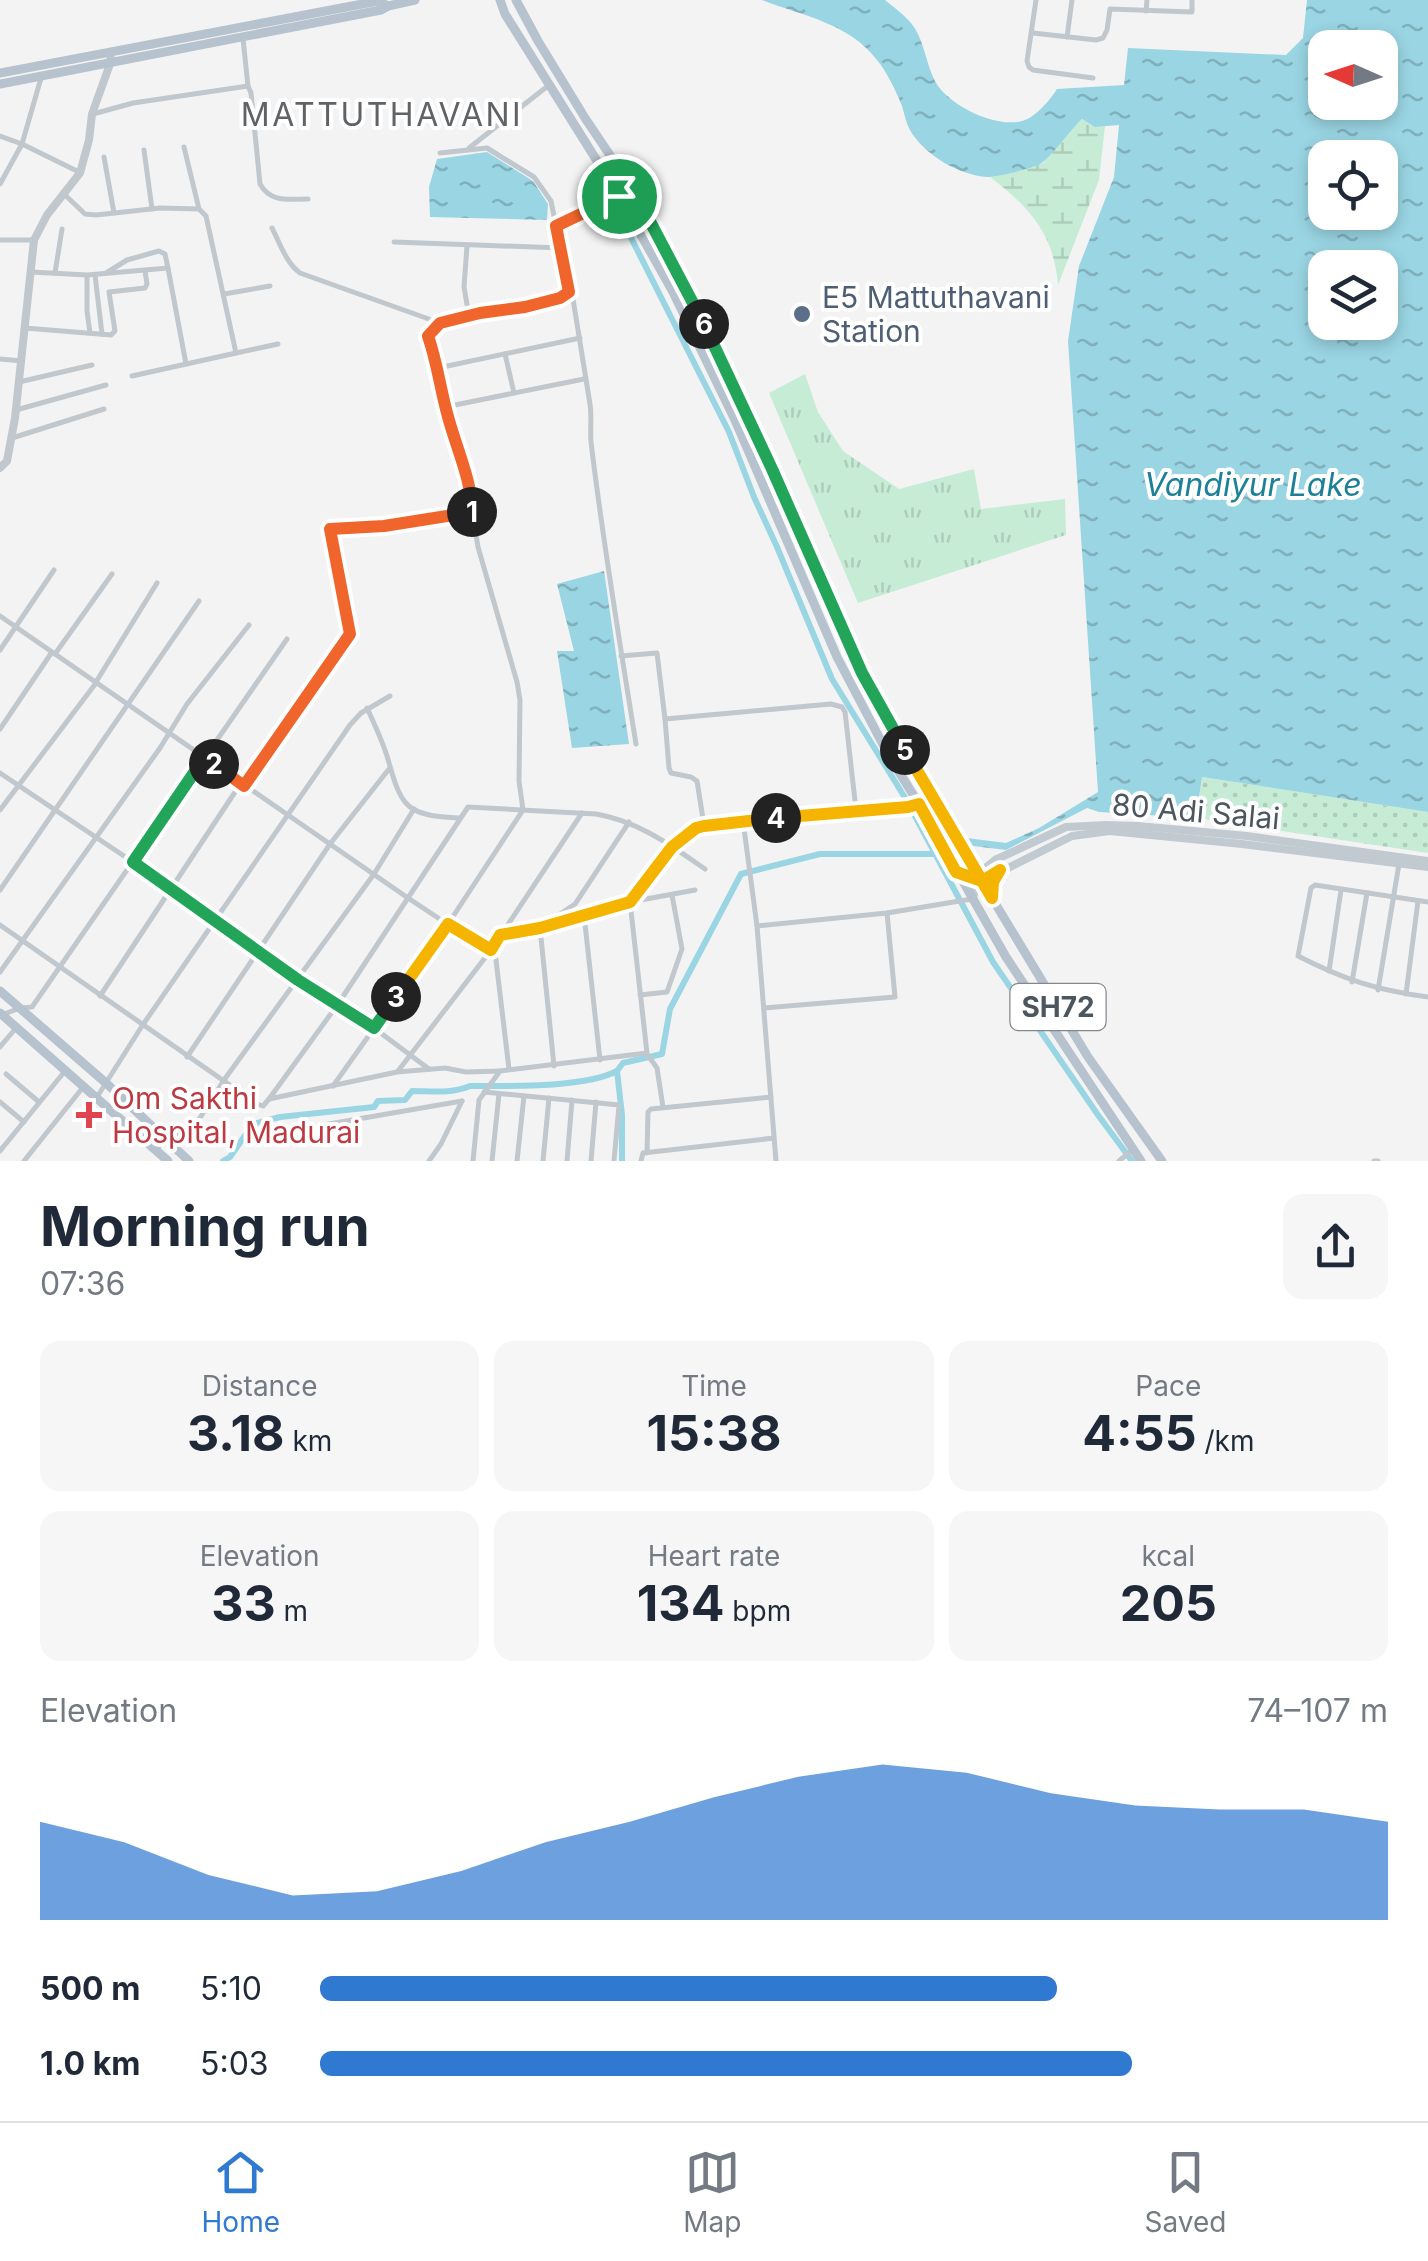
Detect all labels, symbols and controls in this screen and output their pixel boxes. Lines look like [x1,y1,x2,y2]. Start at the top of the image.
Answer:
north arrow [1308,30,1398,120]
map controls [1308,30,1398,340]
district label: MATTUTHAVANI [241,95,523,134]
button: locate [1308,140,1398,230]
pin [577,154,662,239]
icon: arrive [592,169,647,224]
button: layers [1308,250,1398,340]
place label: E5 Mattuthavani Station [822,279,1050,349]
pin: 6 [679,299,729,349]
marker: E5 Mattuthavani Station [791,303,813,325]
text: 6 [695,307,713,341]
water label: Vandiyur Lake [1144,465,1362,504]
pin: 1 [447,487,497,537]
text: 1 [466,495,478,529]
pin: 5 [880,725,930,775]
text: 5 [896,733,914,767]
pin: 2 [189,739,239,789]
text: 2 [205,747,223,781]
street label: 80 Adi Salai [1111,786,1281,836]
pin: 4 [751,793,801,843]
text: 4 [767,801,785,835]
pin: 3 [371,972,421,1022]
text: 3 [387,980,405,1014]
road number: SH72 [1010,984,1106,1030]
place label: Om Sakthi Hospital, Madurai [112,1080,360,1150]
marker: Om Sakthi Hospital, Madurai [76,1102,102,1128]
text: Morning run [40,1193,370,1259]
button: share [1283,1194,1388,1299]
text: 07:36 [40,1264,125,1303]
text: Distance [202,1369,317,1403]
text: Time [681,1369,747,1403]
text: Pace [1135,1369,1201,1403]
text: 3.18 [187,1403,285,1463]
text: 15:38 [646,1403,782,1463]
text: 4:55 [1082,1403,1197,1463]
text: km [285,1424,332,1458]
text: /km [1197,1424,1254,1458]
text: Elevation [200,1539,320,1573]
text: Heart rate [648,1539,780,1573]
text: kcal [1142,1539,1195,1573]
text: 33 [211,1573,276,1633]
text: 134 [637,1573,724,1633]
text: 205 [1120,1573,1217,1633]
text: m [276,1594,308,1628]
text: bpm [724,1594,791,1628]
text: Elevation [40,1691,177,1730]
text: 74–107 m [1247,1691,1388,1730]
text: 500 m [40,1969,140,2008]
text: 5:10 [200,1969,262,2008]
text: 1.0 km [40,2044,140,2083]
text: 5:03 [200,2044,269,2083]
tab: Home [202,2145,280,2239]
tab: Map [683,2145,741,2239]
tab: Saved [1144,2145,1226,2239]

